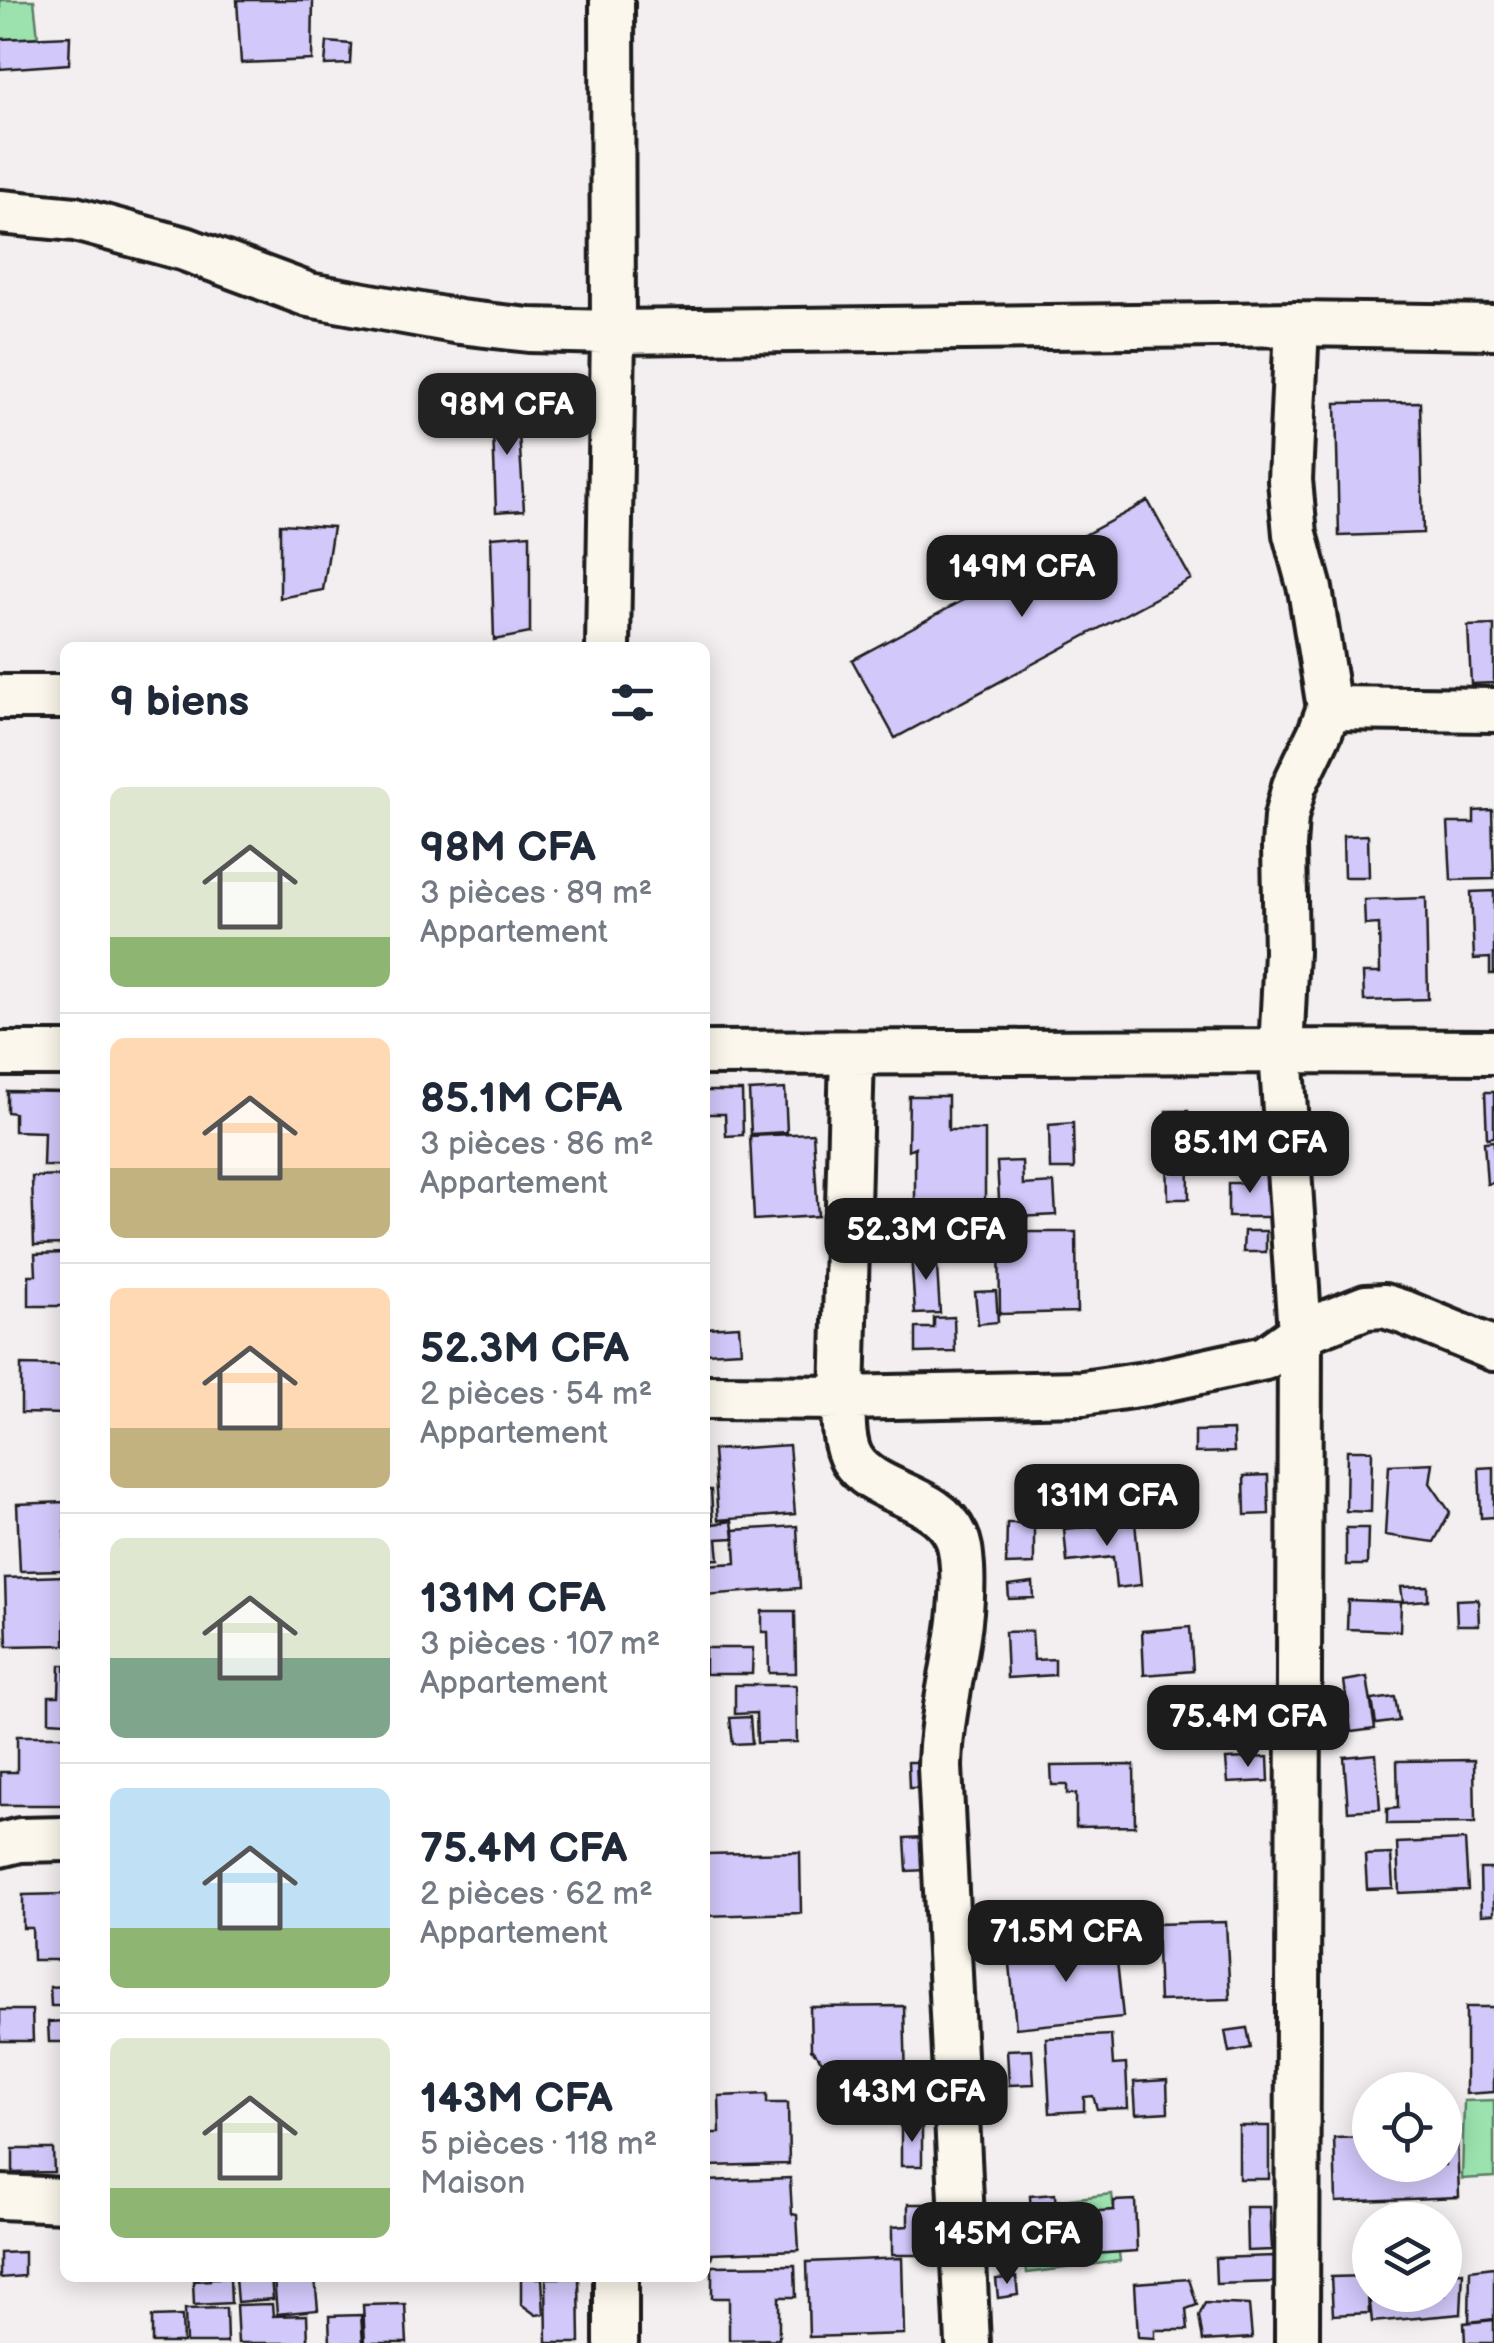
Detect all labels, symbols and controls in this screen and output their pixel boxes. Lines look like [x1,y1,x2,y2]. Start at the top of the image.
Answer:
pin: 98M CFA [415,373,599,458]
text: 98M CFA [440,386,574,425]
pin: 149M CFA [919,535,1125,620]
text: 149M CFA [949,548,1095,587]
icon: filters [605,675,660,730]
text: 9 biens [110,677,249,728]
text: 98M CFA [420,823,596,874]
icon: home [190,827,310,947]
text: 3 pièces · 89 m² [420,874,652,913]
text: Appartement [420,913,608,952]
text: 85.1M CFA [420,1074,622,1125]
icon: home [190,1078,310,1198]
pin: 85.1M CFA [1136,1111,1364,1196]
text: 85.1M CFA [1173,1124,1327,1163]
text: 3 pièces · 86 m² [420,1125,653,1164]
text: Appartement [420,1164,608,1203]
pin: 52.3M CFA [812,1198,1040,1283]
text: 52.3M CFA [846,1211,1006,1250]
text: 52.3M CFA [420,1324,629,1375]
icon: home [190,1328,310,1448]
text: 2 pièces · 54 m² [420,1375,652,1414]
text: Appartement [420,1414,608,1453]
pin: 131M CFA [1004,1464,1210,1549]
text: 131M CFA [1036,1477,1178,1516]
text: 131M CFA [420,1574,606,1625]
icon: home [190,1578,310,1698]
text: 3 pièces · 107 m² [420,1625,660,1664]
text: Appartement [420,1664,608,1703]
pin: 75.4M CFA [1134,1685,1362,1770]
text: 75.4M CFA [1169,1698,1327,1737]
text: 75.4M CFA [420,1824,627,1875]
icon: home [190,1828,310,1948]
text: 2 pièces · 62 m² [420,1875,653,1914]
pin: 71.5M CFA [952,1900,1180,1985]
text: 71.5M CFA [990,1913,1142,1952]
text: Appartement [420,1914,608,1953]
pin: 143M CFA [809,2060,1015,2145]
map controls [1352,2072,1462,2312]
button: locate [1352,2072,1462,2182]
text: 143M CFA [839,2073,985,2112]
text: 143M CFA [420,2074,613,2125]
icon: home [190,2078,310,2198]
text: 5 pièces · 118 m² [420,2125,657,2164]
text: Maison [420,2164,525,2203]
pin: 145M CFA [904,2202,1110,2287]
button: layers [1352,2202,1462,2312]
text: 145M CFA [934,2215,1080,2254]

